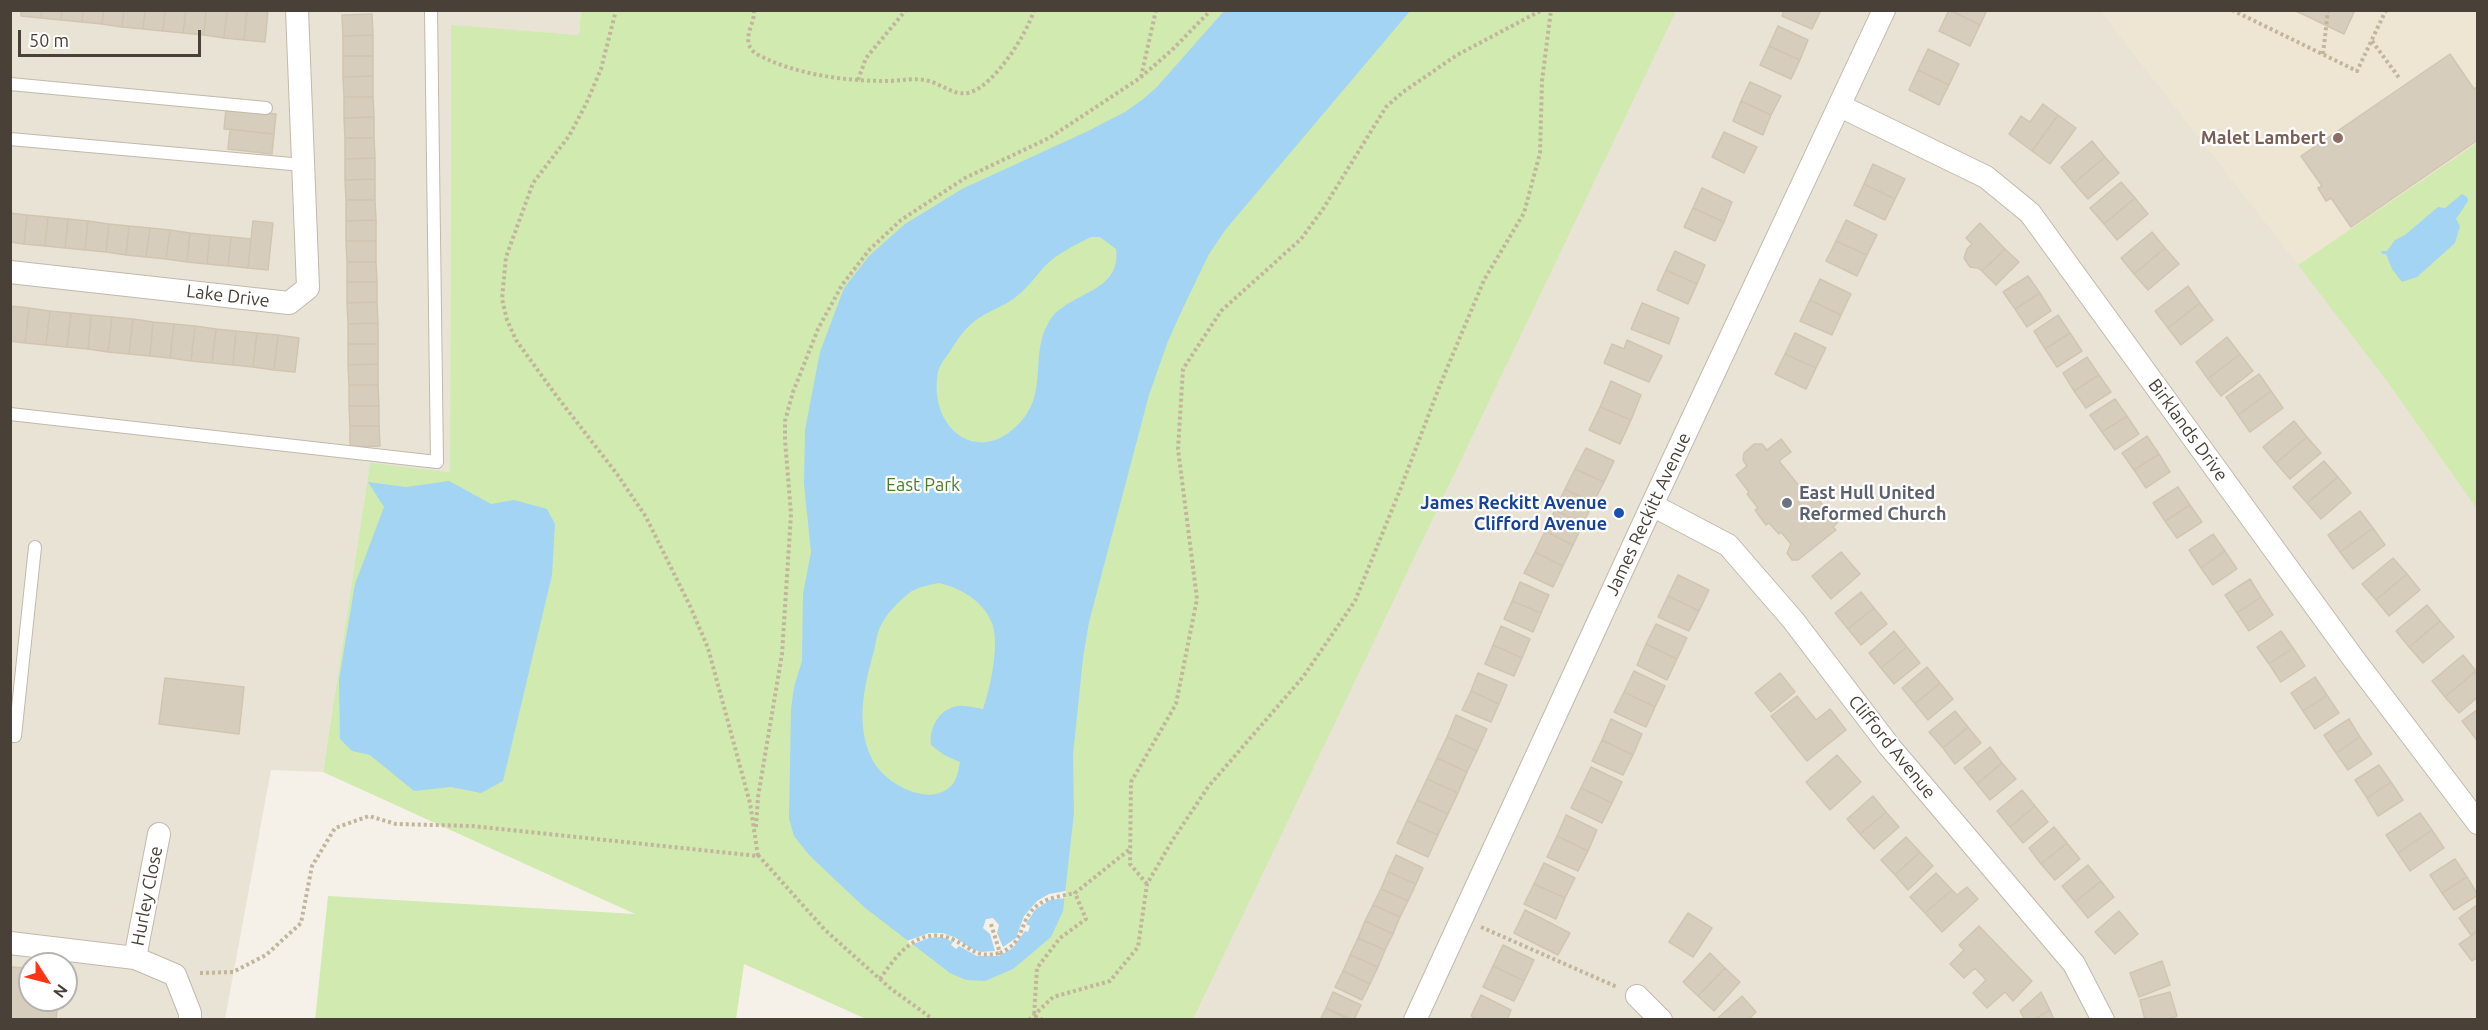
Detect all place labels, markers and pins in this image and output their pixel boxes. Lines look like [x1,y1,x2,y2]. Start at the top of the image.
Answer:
place label: Malet Lambert [2201,127,2326,149]
marker: Malet Lambert [2331,131,2345,145]
place label: East Hull United Reformed Church [1799,482,1946,524]
place label: James Reckitt Avenue Clifford Avenue [1420,492,1607,534]
marker: East Hull United Reformed Church [1780,496,1794,510]
marker: James Reckitt Avenue Clifford Avenue [1612,506,1626,520]

